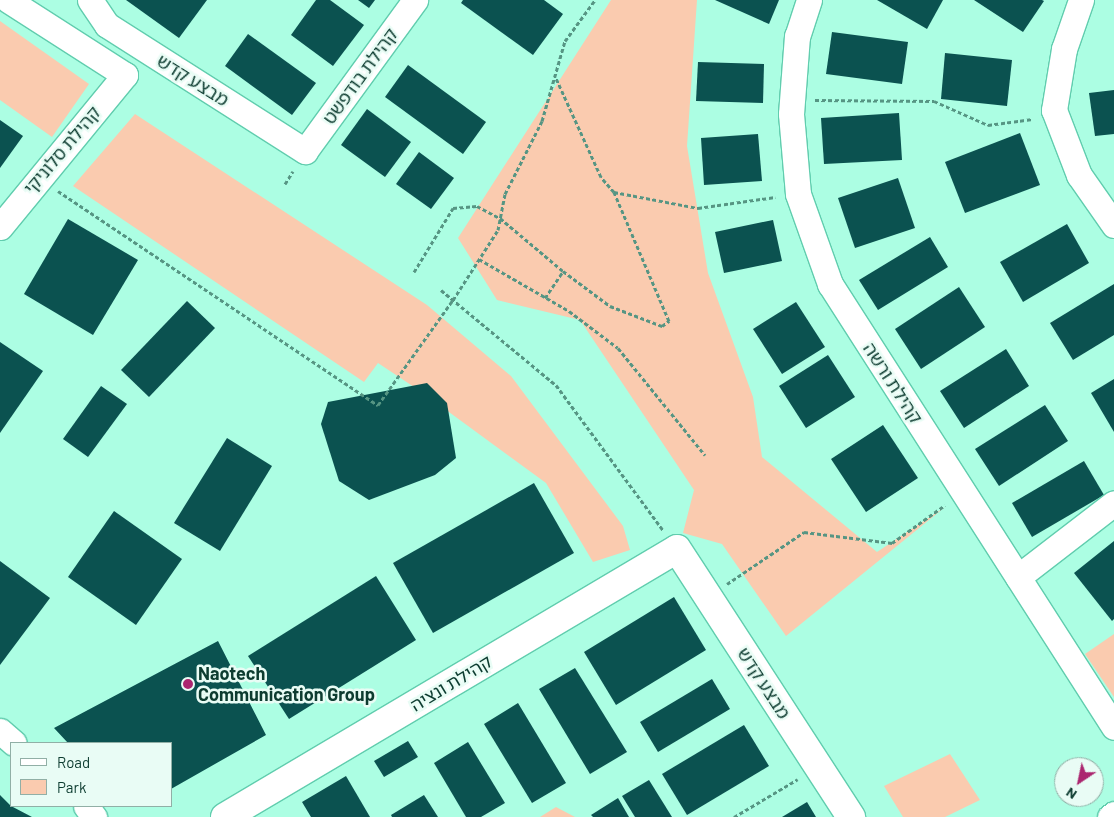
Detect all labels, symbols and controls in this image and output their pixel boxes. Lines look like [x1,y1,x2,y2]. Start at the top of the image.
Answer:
street label: קהילת בודפשט [318,24,402,128]
street label: מבצע קדש [153,49,233,111]
street label: קהילת סלוניקי [19,102,105,198]
street label: קהילת ורשה [859,338,927,428]
street label: מבצע קדש [733,643,795,723]
street label: קהילת ונציה [406,650,496,716]
place label: Naotech Communication Group [198,663,375,706]
marker: Naotech Communication Group [182,678,194,690]
legend [10,742,172,807]
text: Road [57,753,90,771]
north arrow [1054,757,1104,807]
text: Park [57,778,86,796]
text: N [1062,784,1080,804]

